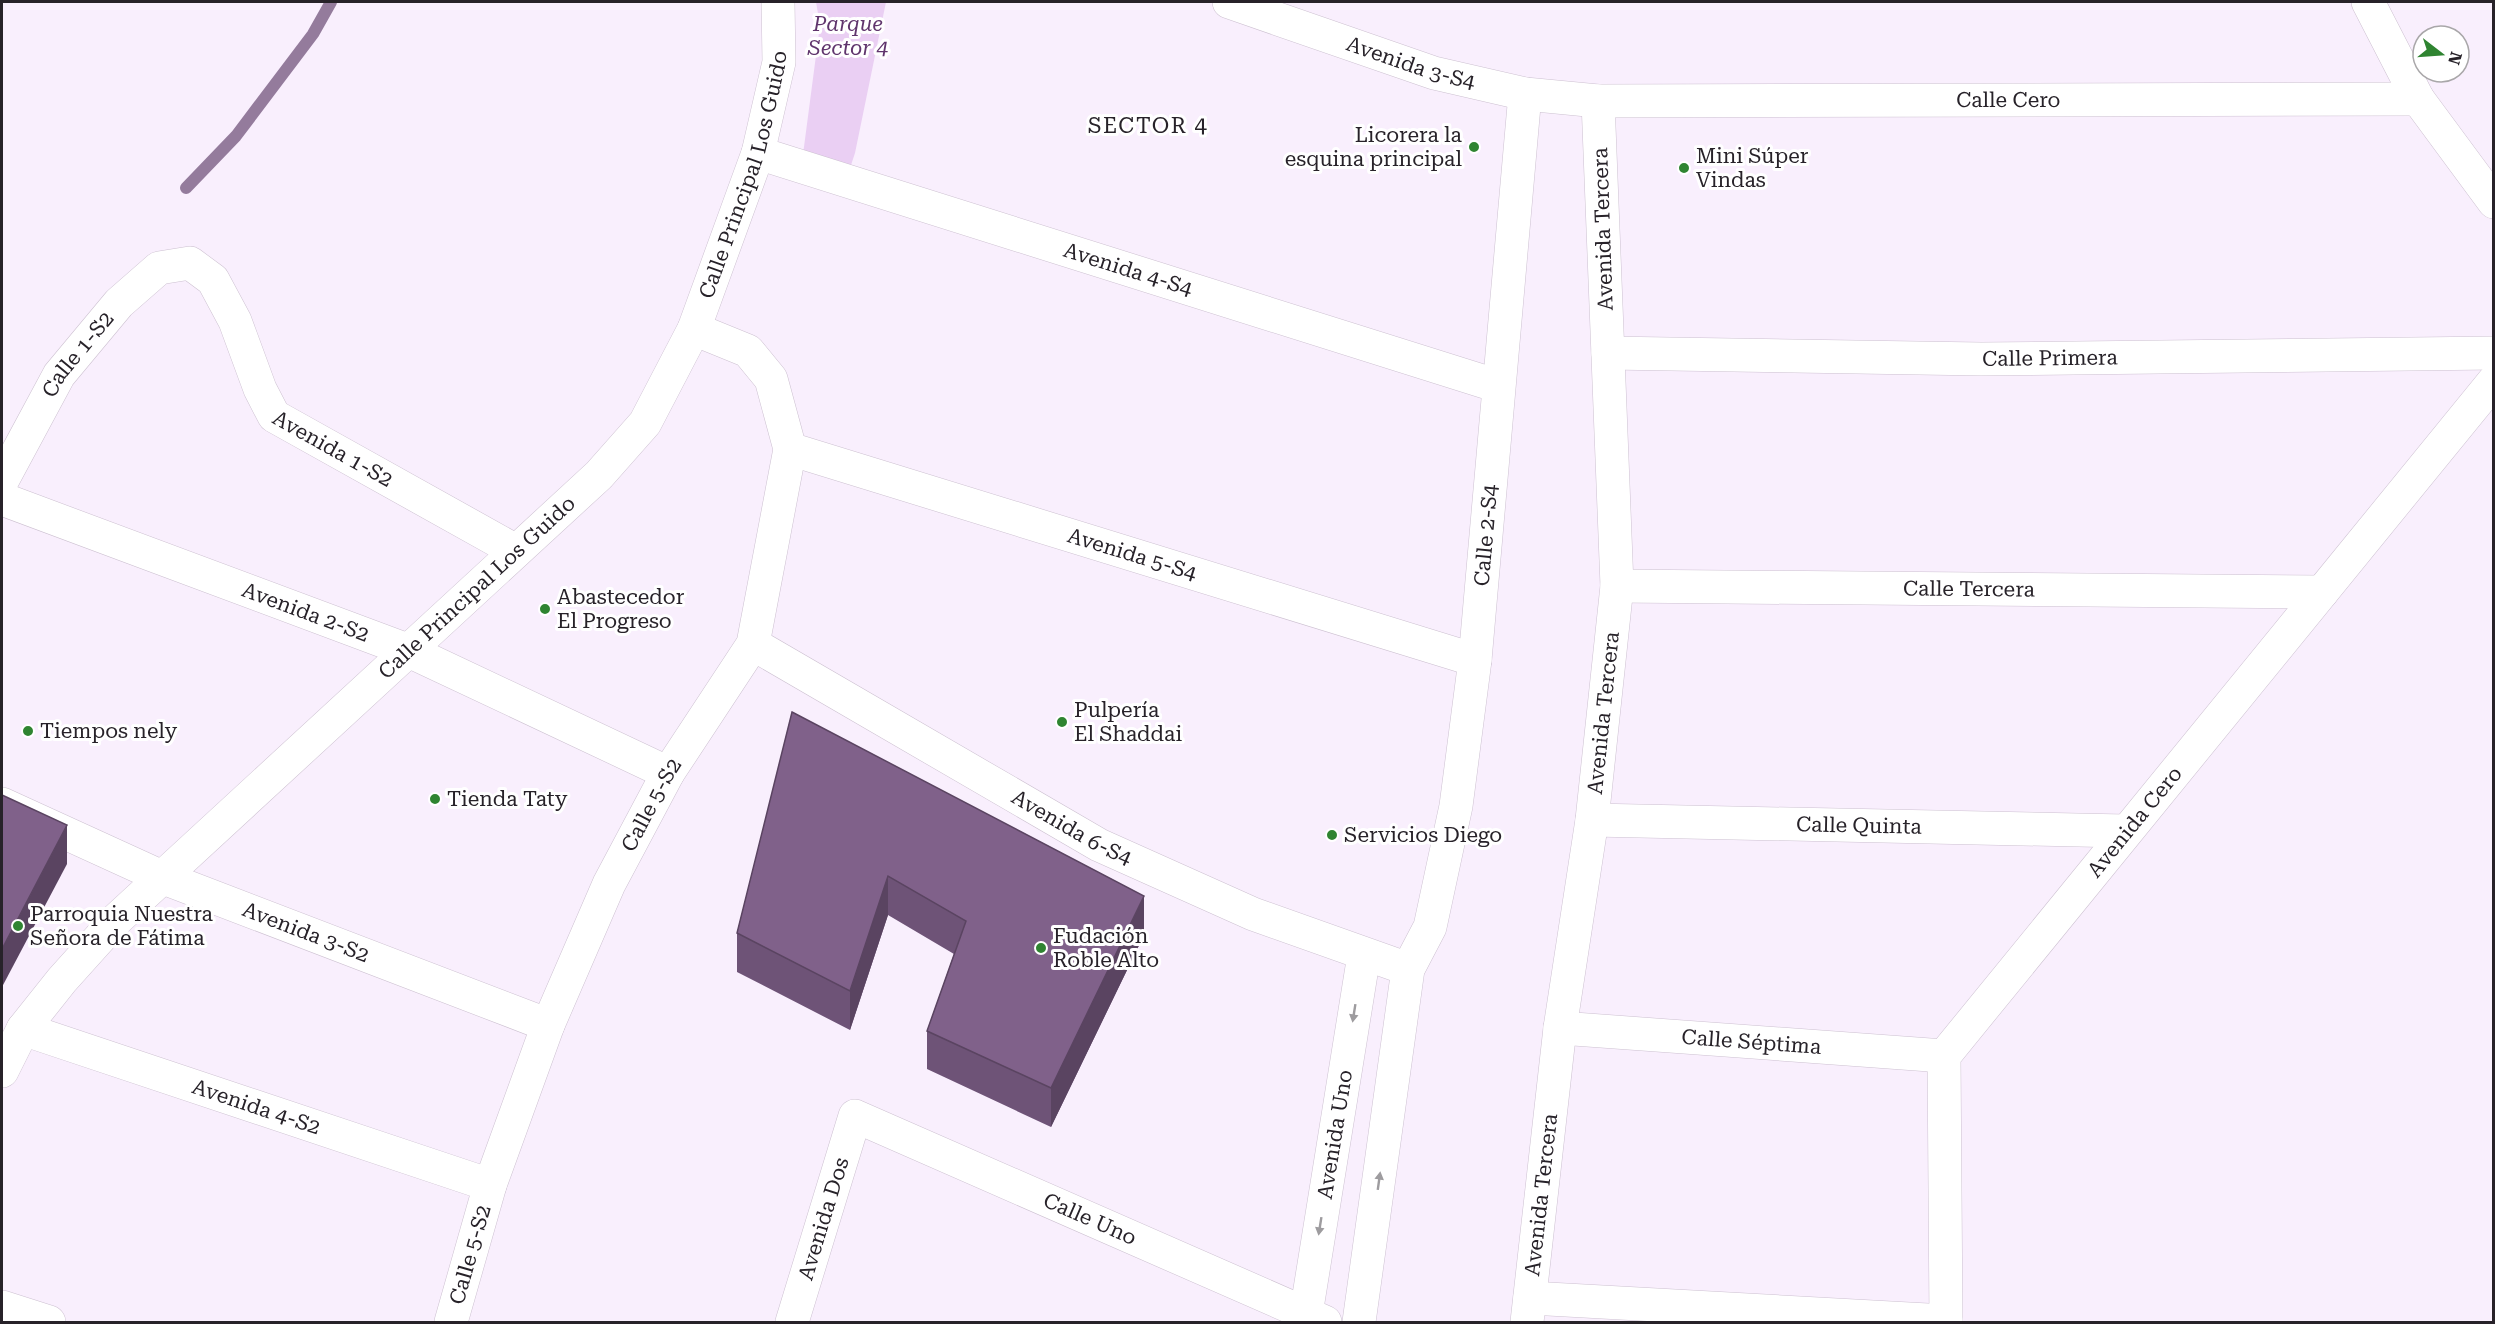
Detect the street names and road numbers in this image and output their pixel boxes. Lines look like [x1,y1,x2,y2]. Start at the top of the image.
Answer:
street label: Avenida 3-S4 [1343,32,1478,94]
street label: Calle Principal Los Guido [694,51,791,302]
street label: Calle Cero [1956,88,2061,112]
street label: Avenida Tercera [1588,146,1618,311]
street label: Avenida 4-S4 [1061,238,1196,301]
street label: Calle 1-S2 [37,307,119,401]
street label: Calle Primera [1982,345,2119,371]
street label: Avenida 1-S2 [269,406,397,492]
street label: Calle 2-S4 [1470,483,1502,587]
street label: Calle Principal Los Guido [374,491,580,684]
street label: Avenida 5-S4 [1065,523,1200,586]
street label: Calle Tercera [1903,576,2036,602]
street label: Avenida 2-S2 [239,578,372,647]
street label: Avenida Tercera [1583,630,1624,795]
street label: Calle 5-S2 [617,754,686,856]
street label: Avenida Cero [2083,762,2187,882]
street label: Avenida 6-S4 [1007,785,1136,870]
street label: Calle Quinta [1796,812,1923,839]
street label: Avenida 3-S2 [239,897,373,967]
street label: Calle Séptima [1681,1025,1823,1059]
street label: Avenida Uno [1313,1068,1357,1201]
street label: Avenida 4-S2 [189,1074,324,1139]
street label: Avenida Tercera [1520,1112,1562,1277]
street label: Avenida Dos [794,1154,854,1283]
street label: Calle Uno [1040,1188,1140,1250]
street label: Calle 5-S2 [445,1202,496,1307]

